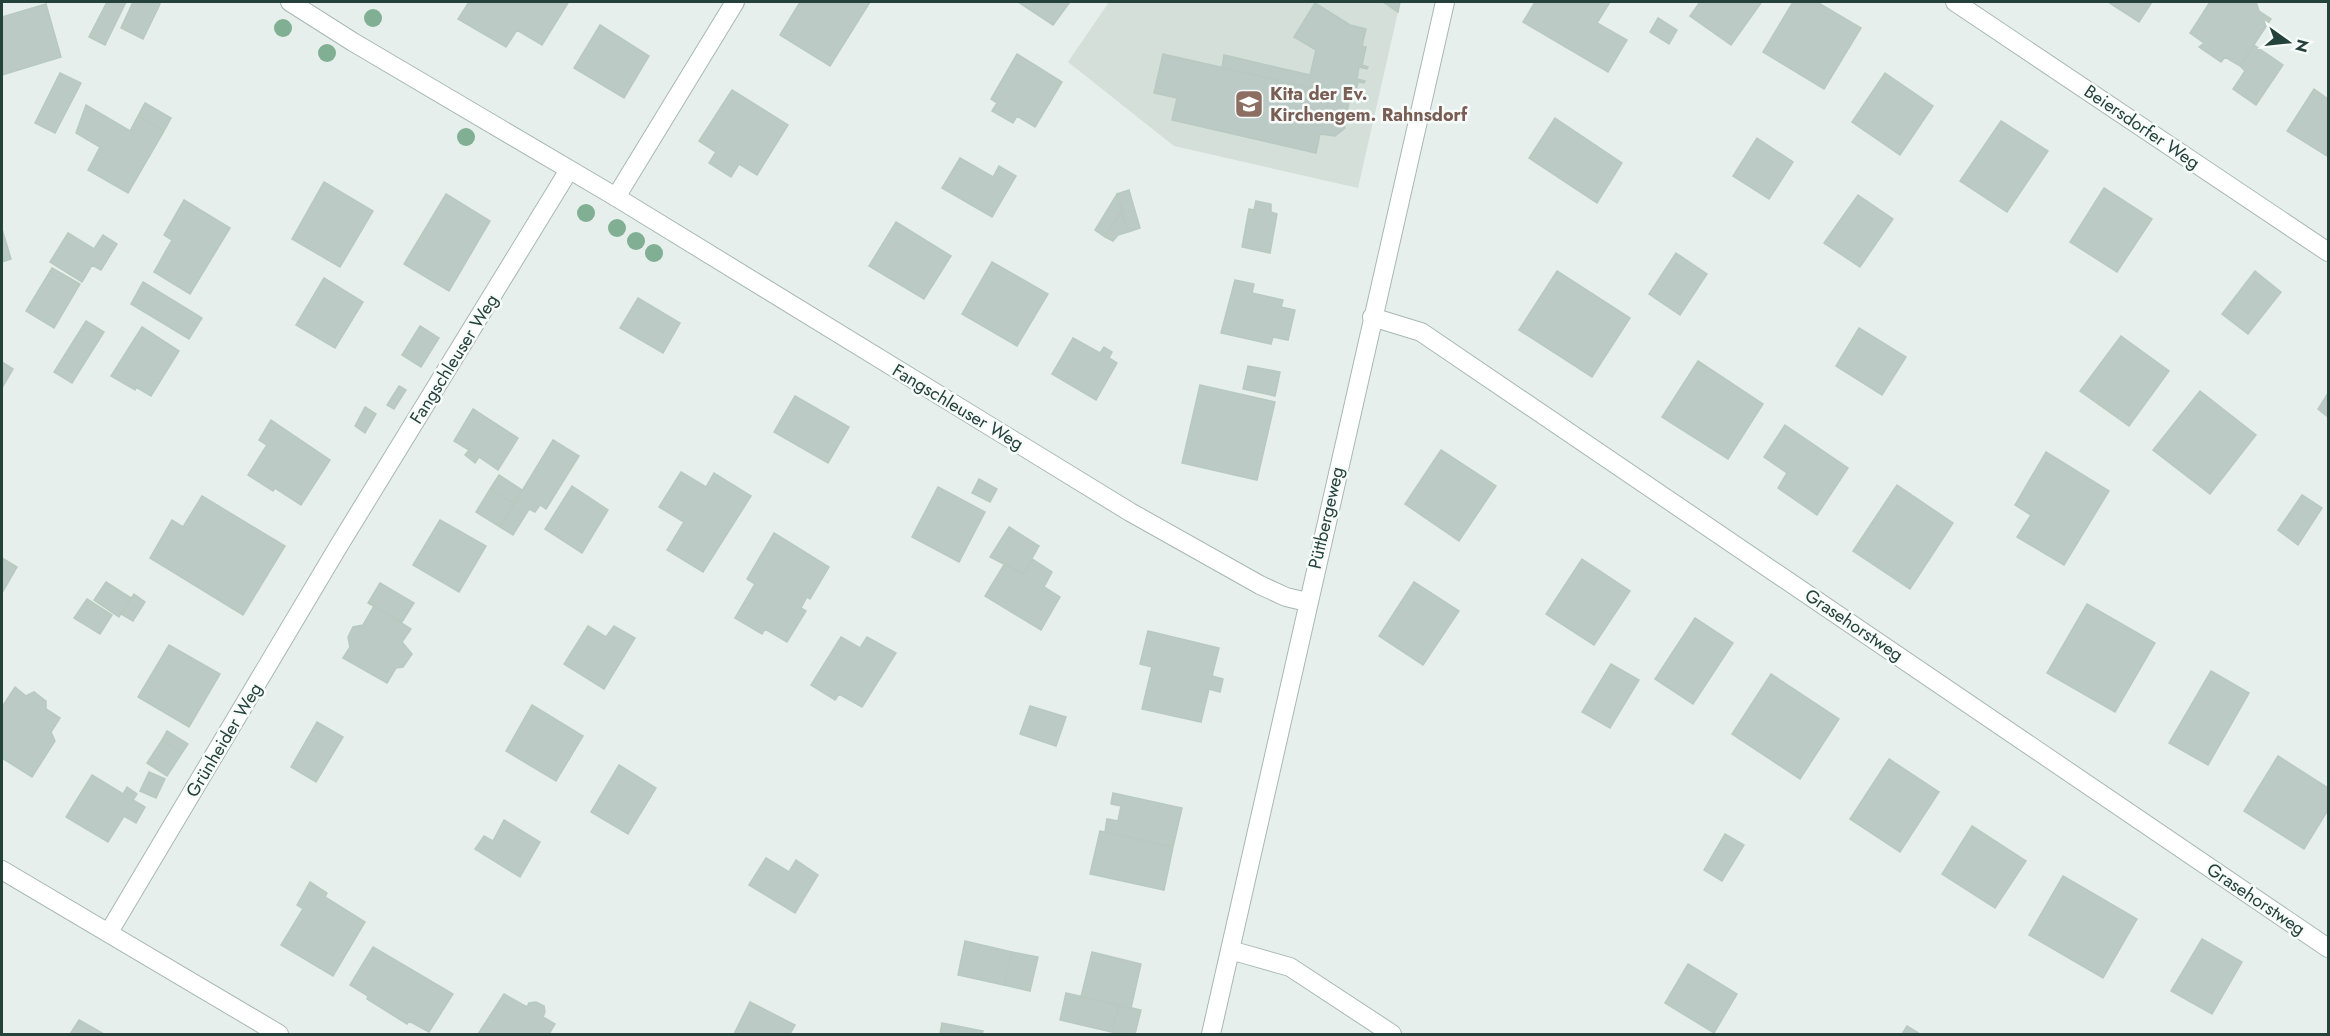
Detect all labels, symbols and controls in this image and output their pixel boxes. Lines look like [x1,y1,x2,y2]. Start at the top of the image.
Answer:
north arrow [2258,12,2318,72]
text: N [2289,37,2315,55]
street label: Beiersdorfer Weg [2079,79,2205,175]
place label: Kita der Ev. Kirchengem. Rahnsdorf [1270,81,1468,128]
school or university icon: Kita der Ev. Kirchengem. Rahnsdorf [1233,88,1265,120]
street label: Fangschleuser Weg [403,289,505,429]
street label: Fangschleuser Weg [887,357,1029,457]
street label: Püttbergeweg [1302,464,1350,572]
street label: Grasehorstweg [1800,582,1908,668]
street label: Grünheider Weg [180,678,268,802]
street label: Grasehorstweg [2202,856,2310,942]

